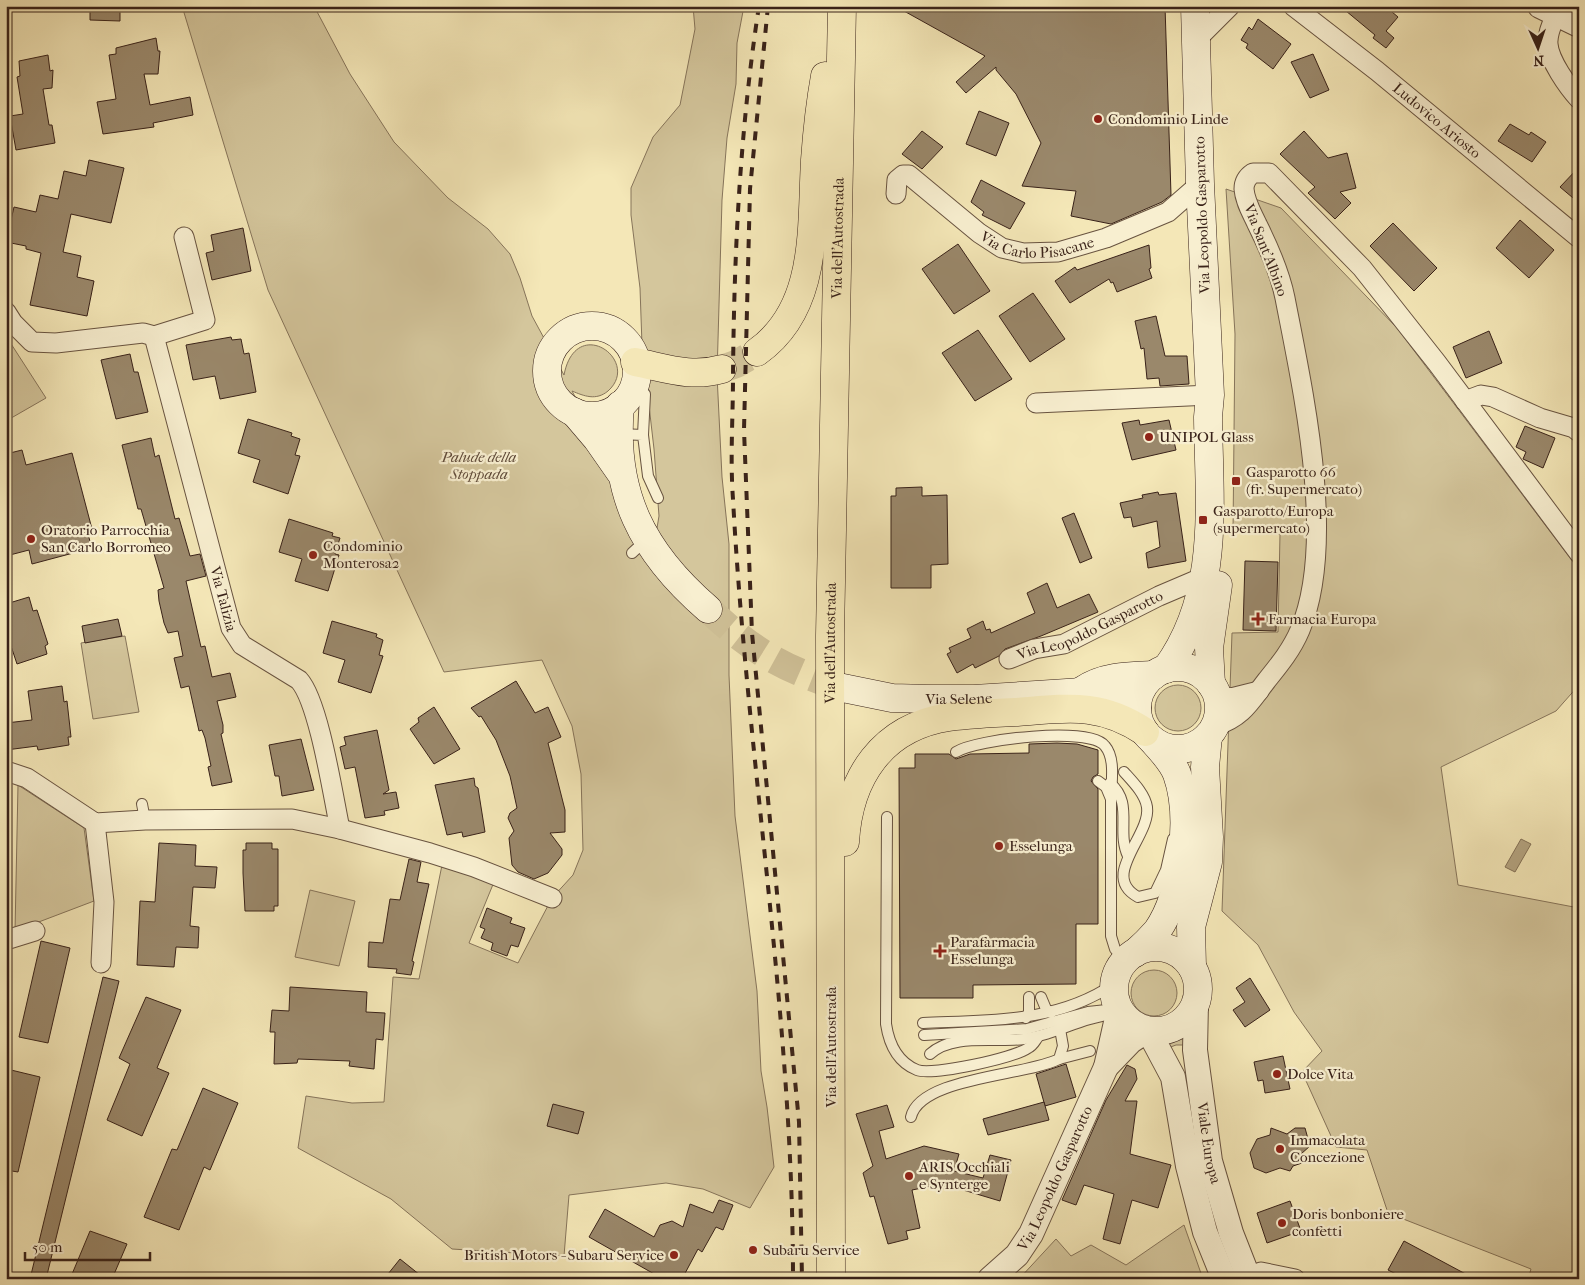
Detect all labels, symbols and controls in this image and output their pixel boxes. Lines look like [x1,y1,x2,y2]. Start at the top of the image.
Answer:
north arrow [1512,22,1562,72]
text: N [1533,52,1544,69]
street label: Ludovico Ariosto [1389,79,1485,162]
place label: Condominio Linde [1108,110,1229,128]
marker: Condominio Linde [1092,113,1104,125]
street label: Via Leopoldo Gasparotto [1190,136,1214,295]
street label: Via dell'Autostrada [827,176,848,300]
street label: Via Sant'Albino [1240,200,1292,299]
street label: Via Carlo Pisacane [976,227,1097,262]
place label: UNIPOL Glass [1159,428,1254,446]
marker: UNIPOL Glass [1143,431,1155,443]
park label: Palude della Stoppada [441,448,517,483]
place label: Gasparotto 66 (fr. Supermercato) [1246,463,1362,498]
marker: Gasparotto 66 (fr. Supermercato) [1230,475,1242,487]
place label: Gasparotto/Europa (supermercato) [1213,502,1335,537]
marker: Gasparotto/Europa (supermercato) [1197,514,1209,526]
place label: Oratorio Parrocchia San Carlo Borromeo [41,521,171,556]
marker: Oratorio Parrocchia San Carlo Borromeo [25,533,37,545]
place label: Condominio Monterosa2 [323,537,403,572]
marker: Condominio Monterosa2 [307,549,319,561]
street label: Via Talizia [206,563,241,635]
street label: Via dell'Autostrada [821,581,840,705]
street label: Via Leopoldo Gasparotto [1013,586,1166,664]
place label: Farmacia Europa [1268,610,1378,628]
marker: Farmacia Europa [1252,613,1264,625]
street label: Via Selene [924,689,993,708]
place label: Esselunga [1009,837,1074,855]
marker: Esselunga [993,840,1005,852]
place label: Parafarmacia Esselunga [950,933,1036,968]
marker: Parafarmacia Esselunga [934,945,946,957]
street label: Via dell'Autostrada [822,985,840,1108]
place label: Dolce Vita [1287,1065,1355,1083]
marker: Dolce Vita [1271,1068,1283,1080]
street label: Viale Europa [1193,1100,1225,1187]
street label: Via Leopoldo Gasparotto [1013,1103,1096,1255]
place label: Immacolata Concezione [1290,1131,1366,1166]
marker: Immacolata Concezione [1274,1143,1286,1155]
place label: ARIS Occhiali e Synterge [918,1158,1010,1193]
marker: ARIS Occhiali e Synterge [903,1170,915,1182]
place label: Doris bonboniere confetti [1292,1205,1405,1240]
marker: Doris bonboniere confetti [1276,1217,1288,1229]
scale bar [25,1230,150,1262]
text: 50 m [32,1238,63,1256]
place label: Subaru Service [763,1241,860,1259]
marker: Subaru Service [747,1244,759,1256]
place label: British Motors - Subaru Service [464,1246,665,1264]
marker: British Motors - Subaru Service [668,1249,680,1261]

